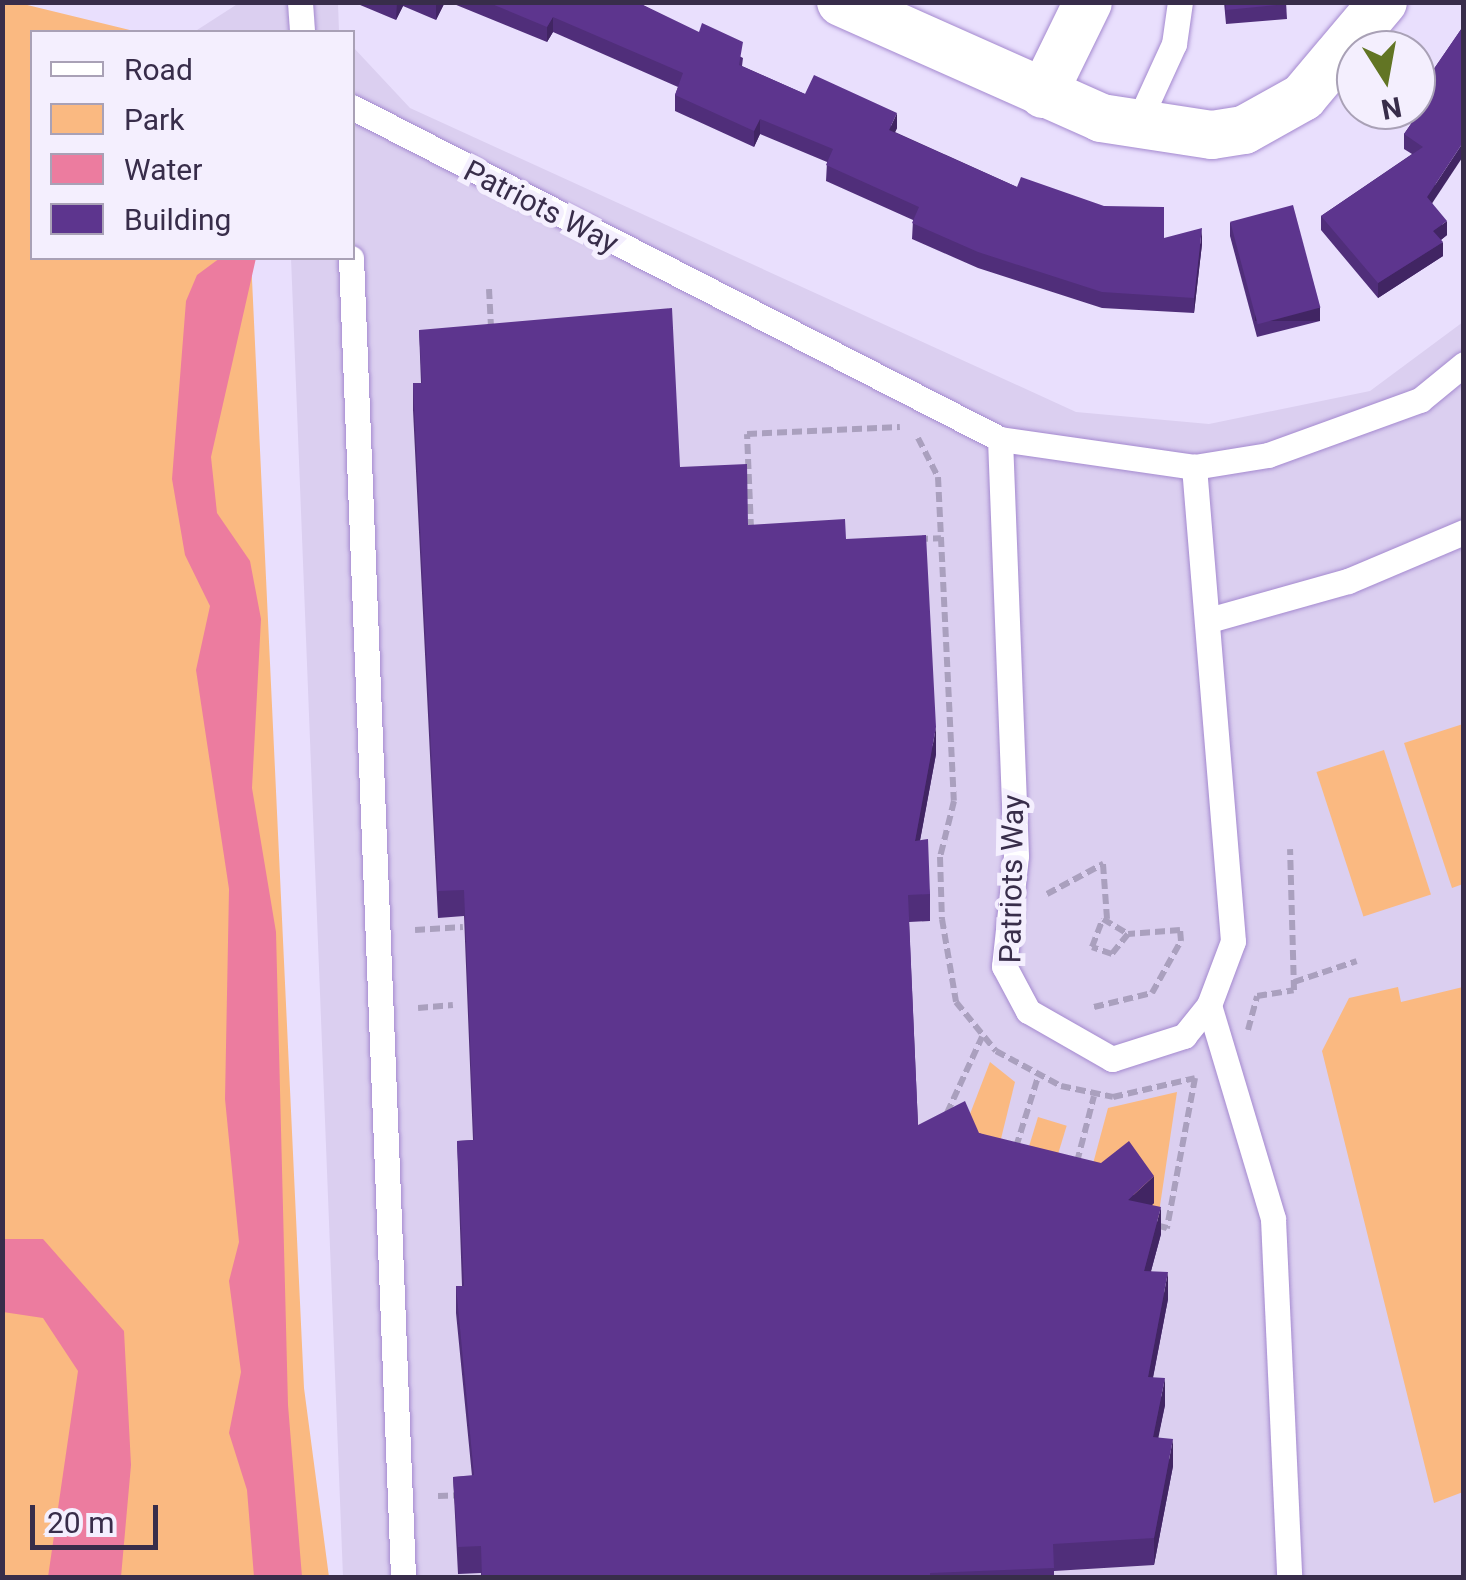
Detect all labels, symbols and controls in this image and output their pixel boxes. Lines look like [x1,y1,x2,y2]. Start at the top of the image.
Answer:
legend [30,30,355,260]
north arrow [1336,30,1436,130]
text: Road [124,52,193,87]
text: N [1379,90,1404,126]
text: Park [124,102,184,137]
text: Water [124,152,202,187]
street label: Patriots Way [458,153,624,261]
text: Building [124,202,231,237]
street label: Patriots Way [993,794,1031,964]
scale bar [35,1485,162,1547]
text: 20 m [47,1505,114,1540]

